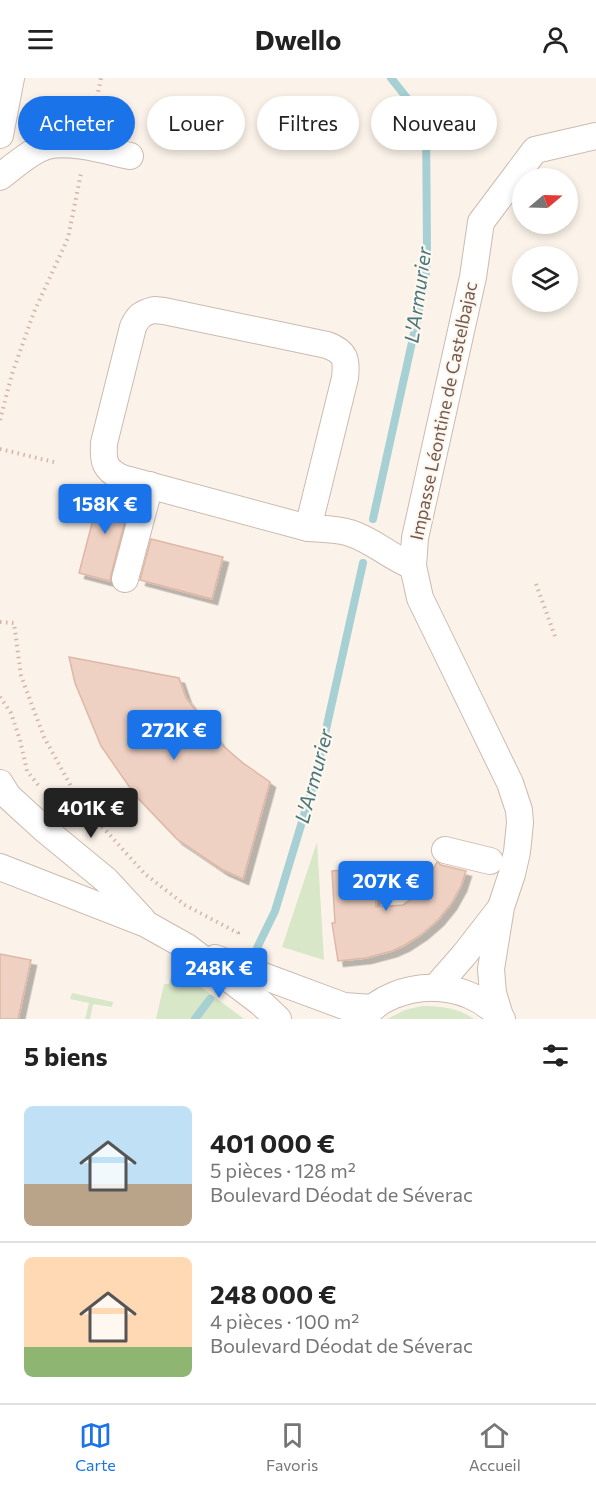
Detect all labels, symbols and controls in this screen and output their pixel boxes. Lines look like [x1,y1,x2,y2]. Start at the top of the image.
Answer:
icon: menu [24,23,57,56]
text: Dwello [255,23,341,56]
icon: person [539,23,572,56]
chip: Acheter [18,96,135,150]
chip: Louer [147,96,245,150]
chip: Filtres [257,96,359,150]
chip: Nouveau [371,96,497,150]
north arrow [512,168,578,234]
map controls [512,168,578,312]
water label: L'Armurier [398,244,436,344]
button: layers [512,246,578,312]
street label: Impasse Léontine de Castelbajac [405,279,481,542]
pin: 158K € [56,484,154,535]
text: 158K € [73,491,137,515]
pin: 272K € [125,710,223,761]
text: 272K € [141,717,207,741]
water label: L'Armurier [289,725,337,825]
pin: 401K € [42,788,140,839]
text: 401K € [58,795,124,819]
pin: 207K € [337,861,435,912]
text: 207K € [352,868,420,892]
pin: 248K € [170,948,268,999]
text: 248K € [185,955,253,979]
icon: filters [539,1039,572,1072]
text: 5 biens [24,1040,108,1071]
text: 401 000 € [210,1127,335,1158]
icon: home [72,1130,144,1202]
text: 5 pièces · 128 m² [210,1158,356,1182]
text: Boulevard Déodat de Séverac [210,1182,473,1206]
text: 248 000 € [210,1278,337,1309]
icon: home [72,1281,144,1353]
text: 4 pièces · 100 m² [210,1309,359,1333]
text: Boulevard Déodat de Séverac [210,1333,473,1357]
tab: Carte [75,1419,116,1474]
tab: Favoris [266,1419,318,1474]
tab: Accueil [469,1419,521,1474]

